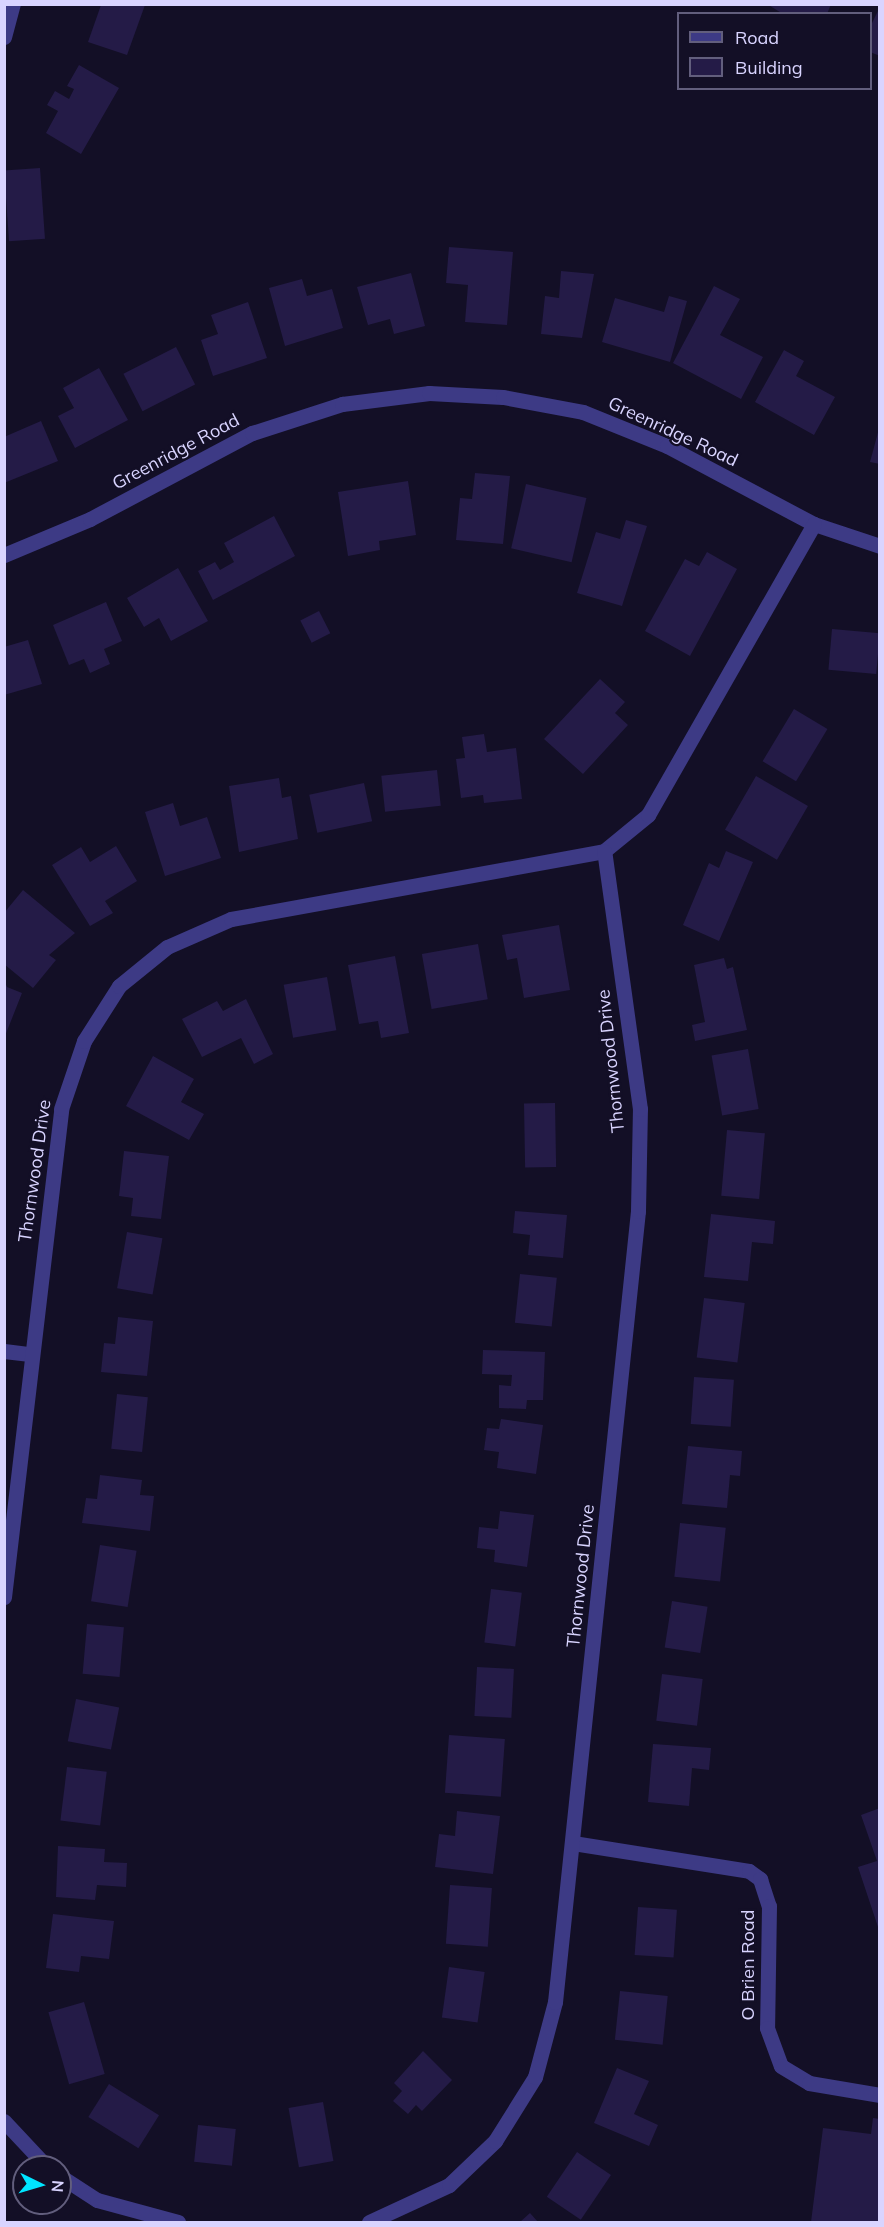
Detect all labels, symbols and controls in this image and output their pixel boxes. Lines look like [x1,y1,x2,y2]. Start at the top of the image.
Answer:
legend [677,12,872,90]
text: Road [735,26,779,49]
text: Building [735,56,803,79]
street label: Greenridge Road [605,392,741,472]
street label: Greenridge Road [109,409,243,495]
street label: Thornwood Drive [593,988,629,1134]
street label: Thornwood Drive [14,1098,56,1244]
street label: Thornwood Drive [563,1503,599,1649]
street label: O Brien Road [737,1910,759,2020]
north arrow [12,2155,72,2215]
text: N [47,2179,68,2193]

